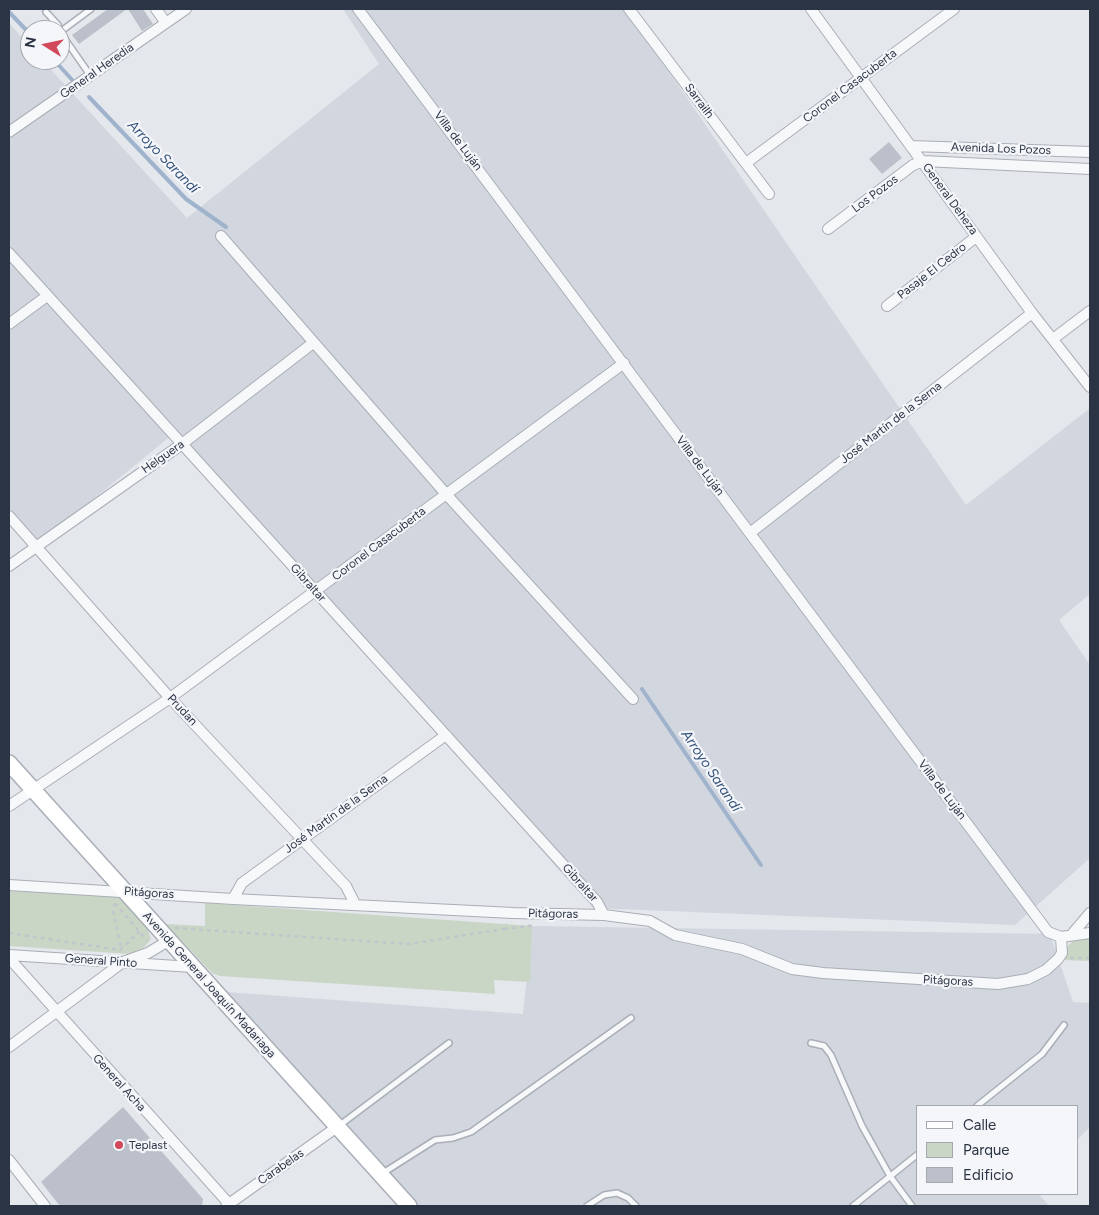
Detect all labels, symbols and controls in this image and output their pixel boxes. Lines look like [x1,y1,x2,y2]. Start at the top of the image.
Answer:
north arrow [20,20,70,70]
text: N [21,36,40,49]
street label: General Heredia [57,40,137,102]
street label: Coronel Casacuberta [800,46,900,126]
street label: Sarrailh [681,81,717,121]
street label: Villa de Luján [431,108,485,174]
water label: Arroyo Sarandí [124,117,202,197]
street label: Avenida Los Pozos [951,140,1051,158]
street label: General Deheza [919,160,981,238]
street label: Los Pozos [849,172,901,216]
street label: Pasaje El Cedro [895,240,969,302]
street label: José Martín de la Serna [837,379,945,467]
street label: Villa de Luján [673,433,727,499]
street label: Helguera [139,437,187,477]
street label: Coronel Casacuberta [329,504,429,584]
street label: Gibraltar [287,561,329,605]
street label: Prudan [164,691,200,729]
water label: Arroyo Sarandí [678,727,744,815]
street label: Villa de Luján [915,757,969,823]
street label: José Martín de la Serna [281,772,391,856]
street label: Gibraltar [559,861,601,905]
street label: Pitágoras [123,884,175,902]
street label: Pitágoras [528,906,578,922]
street label: Avenida General Joaquín Madariaga [139,909,279,1061]
street label: General Pinto [64,951,138,971]
street label: Pitágoras [923,972,973,990]
street label: General Acha [90,1051,148,1115]
legend [916,1105,1079,1195]
text: Calle [963,1116,996,1134]
place label: Teplast [129,1138,167,1152]
marker: Teplast [113,1139,125,1151]
text: Parque [963,1141,1010,1159]
street label: Carabelas [255,1146,307,1188]
text: Edificio [963,1166,1013,1184]

